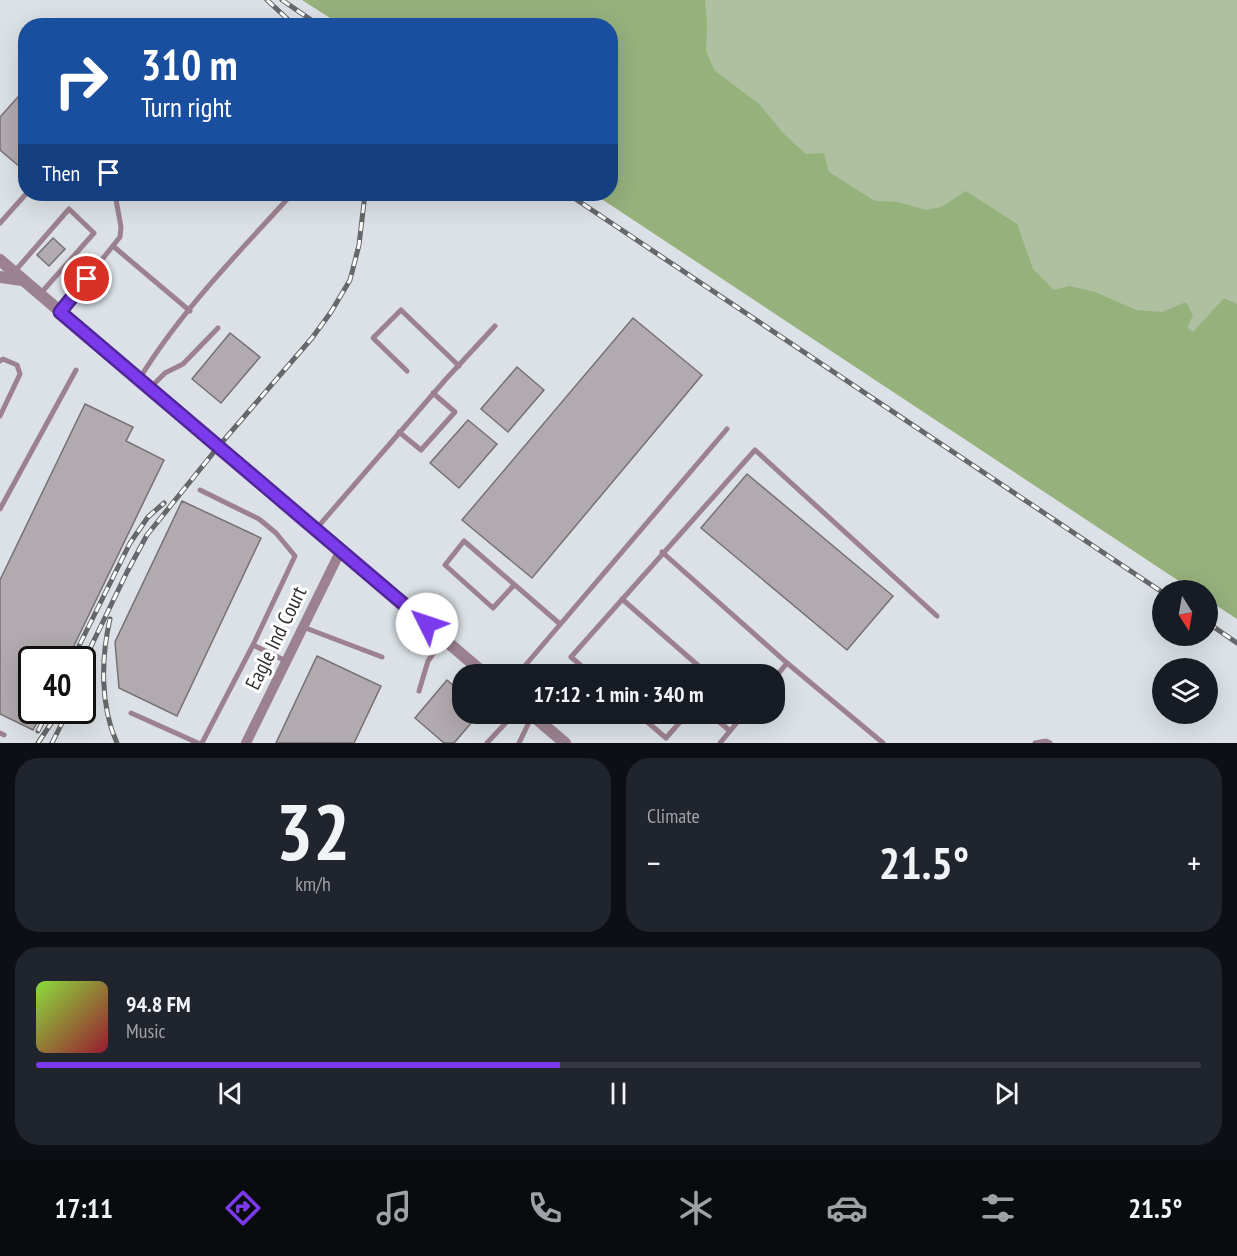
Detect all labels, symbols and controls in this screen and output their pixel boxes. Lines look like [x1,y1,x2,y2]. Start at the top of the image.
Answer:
text: 310 m [141,37,238,92]
icon: right [42,42,120,120]
text: Turn right [141,90,232,124]
icon: arrive [92,156,125,189]
text: Then [42,159,80,187]
pin [61,253,112,304]
icon: arrive [70,262,103,295]
north arrow [1152,580,1218,646]
map controls [1152,580,1218,724]
street label: Eagle Ind Court [239,582,312,694]
position arrow [395,592,459,656]
speed limit sign: 40 [18,646,96,724]
button: layers [1152,658,1218,724]
text: 17:12 · 1 min · 340 m [533,680,704,708]
text: 32 [276,781,350,882]
text: Climate [647,803,700,829]
text: 21.5° [879,833,969,891]
text: − [647,841,661,884]
text: + [1187,841,1201,884]
text: km/h [295,871,331,897]
text: 94.8 FM [126,990,191,1018]
text: Music [126,1018,166,1044]
icon: previous [214,1077,247,1110]
icon: pause [602,1077,635,1110]
icon: next [990,1077,1023,1110]
icon: directions [222,1187,264,1229]
icon: music [373,1187,415,1229]
icon: phone [524,1187,566,1229]
icon: climate [675,1187,717,1229]
icon: car [826,1187,868,1229]
icon: filters [977,1187,1019,1229]
text: 17:11 [55,1191,113,1225]
text: 21.5° [1128,1191,1182,1225]

